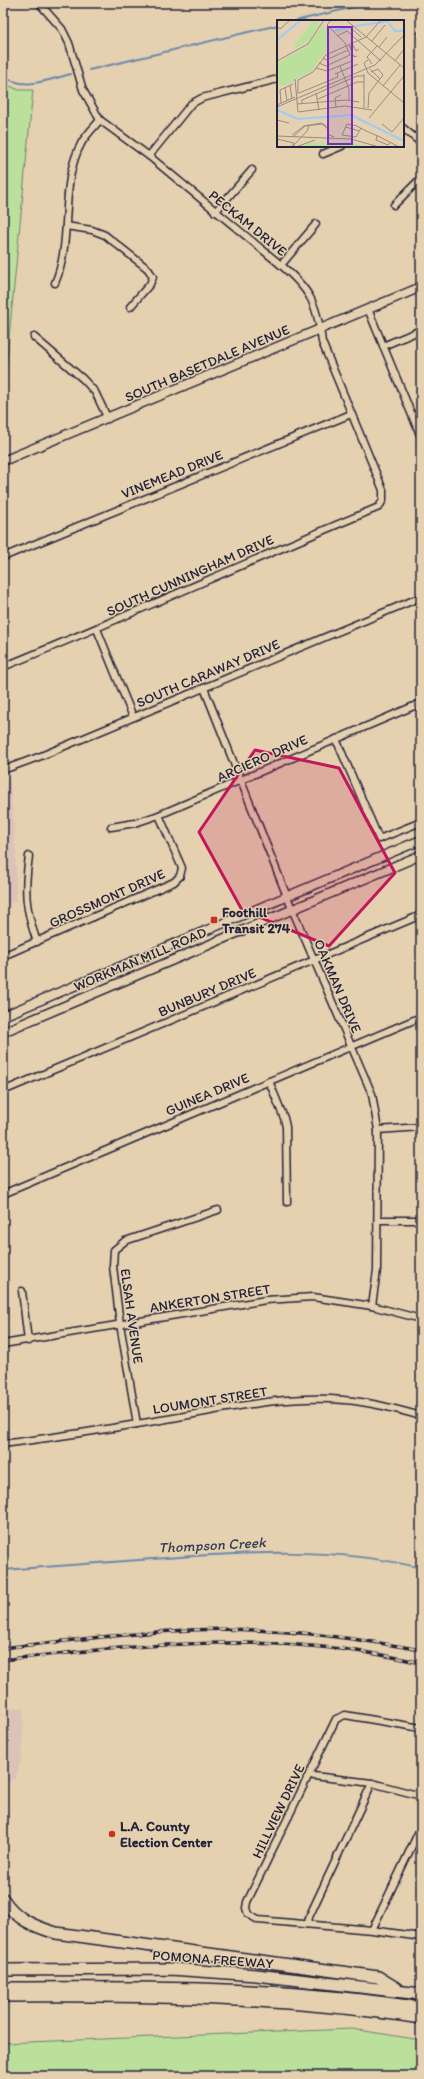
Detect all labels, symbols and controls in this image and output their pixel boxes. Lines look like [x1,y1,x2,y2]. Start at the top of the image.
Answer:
inset map [277,20,404,147]
street label: PECKAM DRIVE [205,187,290,260]
street label: SOUTH BASETDALE AVENUE [122,321,292,406]
street label: VINEMEAD DRIVE [119,446,226,503]
street label: SOUTH CUNNINGHAM DRIVE [104,531,277,620]
street label: SOUTH CARAWAY DRIVE [134,635,283,711]
street label: ARCIERO DRIVE [214,731,310,786]
street label: GROSSMONT DRIVE [47,865,168,932]
place label: Foothill Transit 274 [221,904,291,937]
marker: Foothill Transit 274 [209,915,219,925]
street label: WORKMAN MILL ROAD [71,924,209,995]
street label: OAKMAN DRIVE [310,937,365,1036]
street label: BUNBURY DRIVE [156,964,259,1021]
street label: GUINEA DRIVE [163,1069,252,1120]
street label: ELSAH AVENUE [116,1267,147,1365]
street label: ANKERTON STREET [148,1281,272,1316]
street label: LOUMONT STREET [152,1383,269,1418]
water label: Thompson Creek [158,1533,267,1557]
street label: HILLVIEW DRIVE [248,1761,309,1861]
place label: L.A. County Election Center [120,1818,213,1851]
marker: L.A. County Election Center [107,1829,117,1839]
street label: POMONA FREEWAY [152,1947,274,1972]

